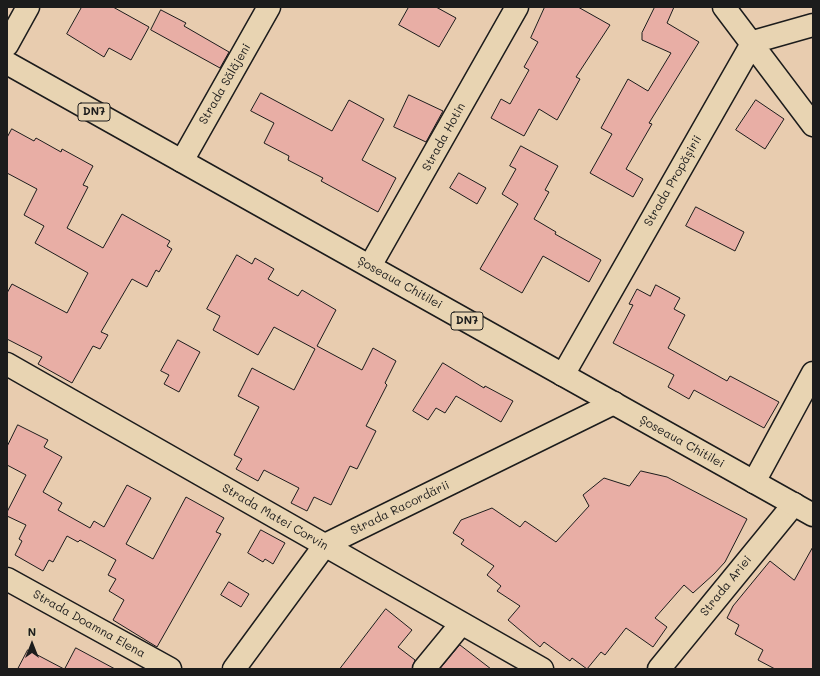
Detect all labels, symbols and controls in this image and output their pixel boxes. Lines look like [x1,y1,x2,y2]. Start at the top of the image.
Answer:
street label: Strada Sălăjeni [196,41,254,127]
street label: Strada Hotin [419,100,469,174]
road number: DN7 [78,103,110,121]
street label: Strada Propășirii [641,133,705,229]
street label: Șoseaua Chitilei [355,254,445,312]
road number: DN7 [451,312,483,330]
street label: Șoseaua Chitilei [637,413,727,471]
street label: Strada Racordării [348,478,452,538]
street label: Strada Matei Corvin [219,481,331,553]
street label: Strada Ariei [697,553,755,619]
street label: Strada Doamna Elena [30,587,148,661]
north arrow [12,624,52,664]
text: N [28,624,36,639]

